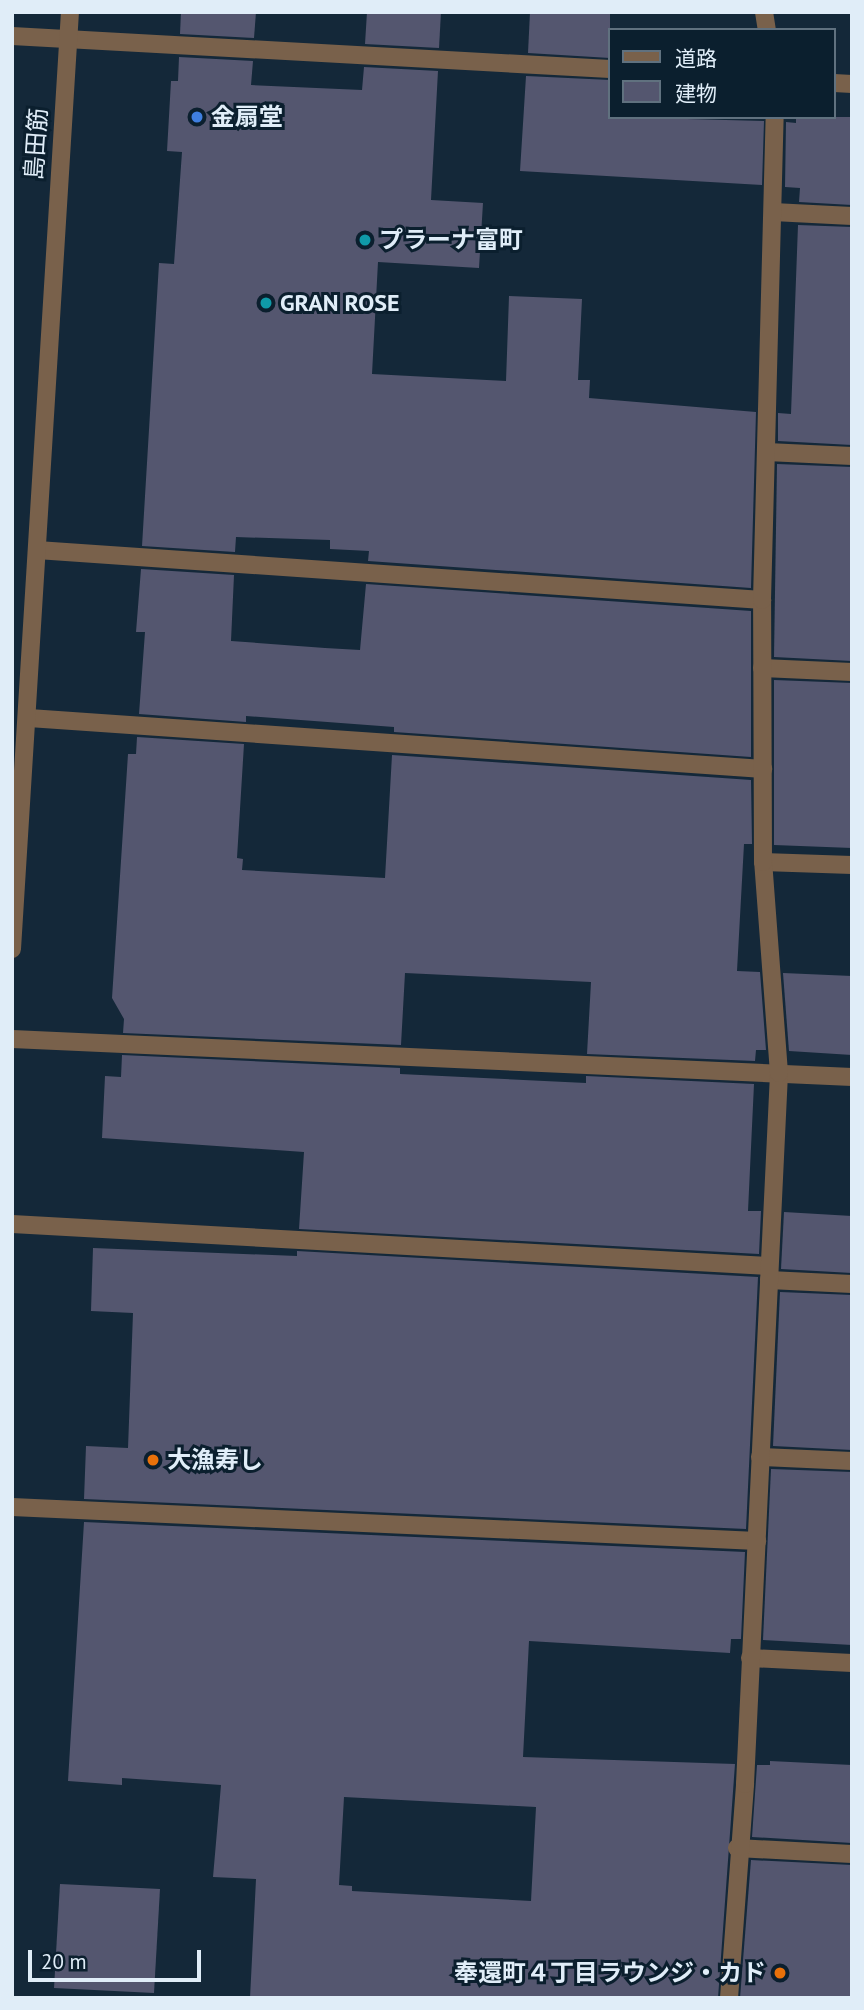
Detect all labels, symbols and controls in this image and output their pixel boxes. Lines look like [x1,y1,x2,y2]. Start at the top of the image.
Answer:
legend [608,28,836,119]
text: 道路 [675,45,717,72]
text: 建物 [675,80,717,107]
place label: 金扇堂 [211,103,283,131]
street label: 島田筋 [19,107,53,181]
marker: 金扇堂 [189,109,205,125]
place label: プラーナ富町 [379,226,523,254]
marker: プラーナ富町 [357,232,373,248]
place label: GRAN ROSE [280,289,400,317]
marker: GRAN ROSE [258,295,274,311]
place label: 大漁寿し [167,1446,263,1474]
marker: 大漁寿し [145,1452,161,1468]
scale bar [32,1937,205,1981]
text: 20 m [41,1948,87,1975]
place label: 奉還町４丁目ラウンジ・カド [454,1959,766,1987]
marker: 奉還町４丁目ラウンジ・カド [772,1965,788,1981]

